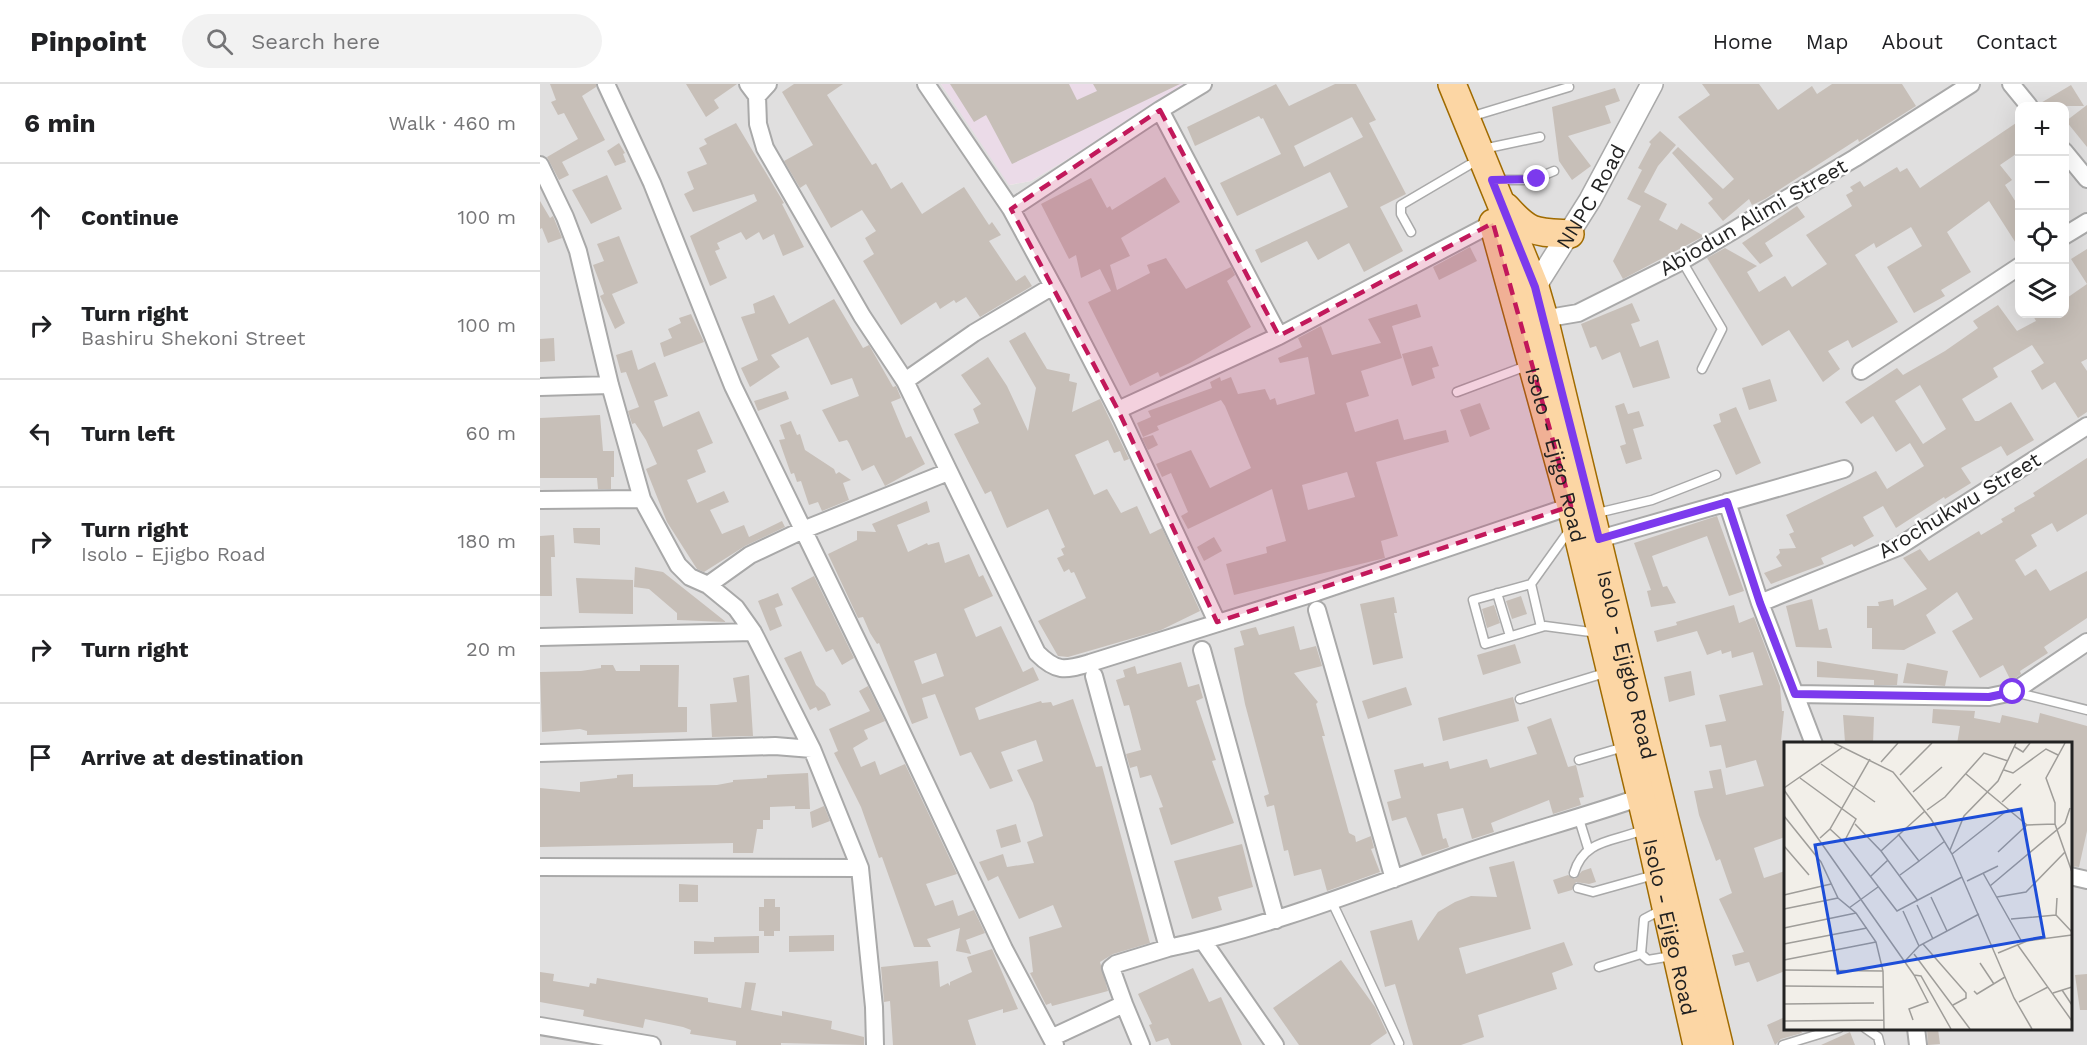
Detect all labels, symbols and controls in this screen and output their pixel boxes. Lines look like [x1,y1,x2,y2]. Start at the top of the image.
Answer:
search box [182,14,602,68]
text: Pinpoint [30,25,146,58]
icon: search [203,25,236,58]
text: Search here [251,29,380,54]
text: Home [1713,29,1773,54]
text: Map [1806,29,1849,54]
text: About [1882,29,1943,54]
text: Contact [1976,29,2057,54]
map controls [2015,102,2069,318]
button: + [2015,102,2069,156]
text: 6 min [24,108,96,138]
text: Walk · 460 m [388,111,516,135]
street label: NNPC Road [1550,140,1630,253]
street label: Abiodun Alimi Street [1655,153,1851,281]
button: − [2015,156,2069,210]
route end [1523,165,1549,191]
icon: ahead [24,201,57,234]
text: Continue [81,205,179,230]
text: 100 m [457,205,516,229]
button: locate [2015,210,2069,264]
button: layers [2015,264,2069,318]
text: Turn right [81,301,188,326]
icon: right [24,309,57,342]
text: 100 m [457,313,516,337]
text: Bashiru Shekoni Street [81,326,305,350]
street label: Isolo - Ejigo Road [1521,364,1592,545]
icon: left [24,417,57,450]
text: Turn left [81,421,175,446]
text: 60 m [466,421,516,445]
street label: Arochukwu Street [1873,446,2045,563]
text: Turn right [81,517,188,542]
icon: right [24,525,57,558]
text: 180 m [458,529,516,553]
text: Isolo - Ejigbo Road [81,542,265,566]
street label: Isolo - Ejigbo Road [1593,567,1662,762]
icon: right [24,633,57,666]
text: Turn right [81,637,188,662]
text: 20 m [466,637,516,661]
route start [1999,678,2025,704]
icon: arrive [24,741,57,774]
inset map [1784,742,2072,1030]
text: Arrive at destination [81,745,304,770]
street label: Isolo - Ejigo Road [1638,836,1702,1018]

